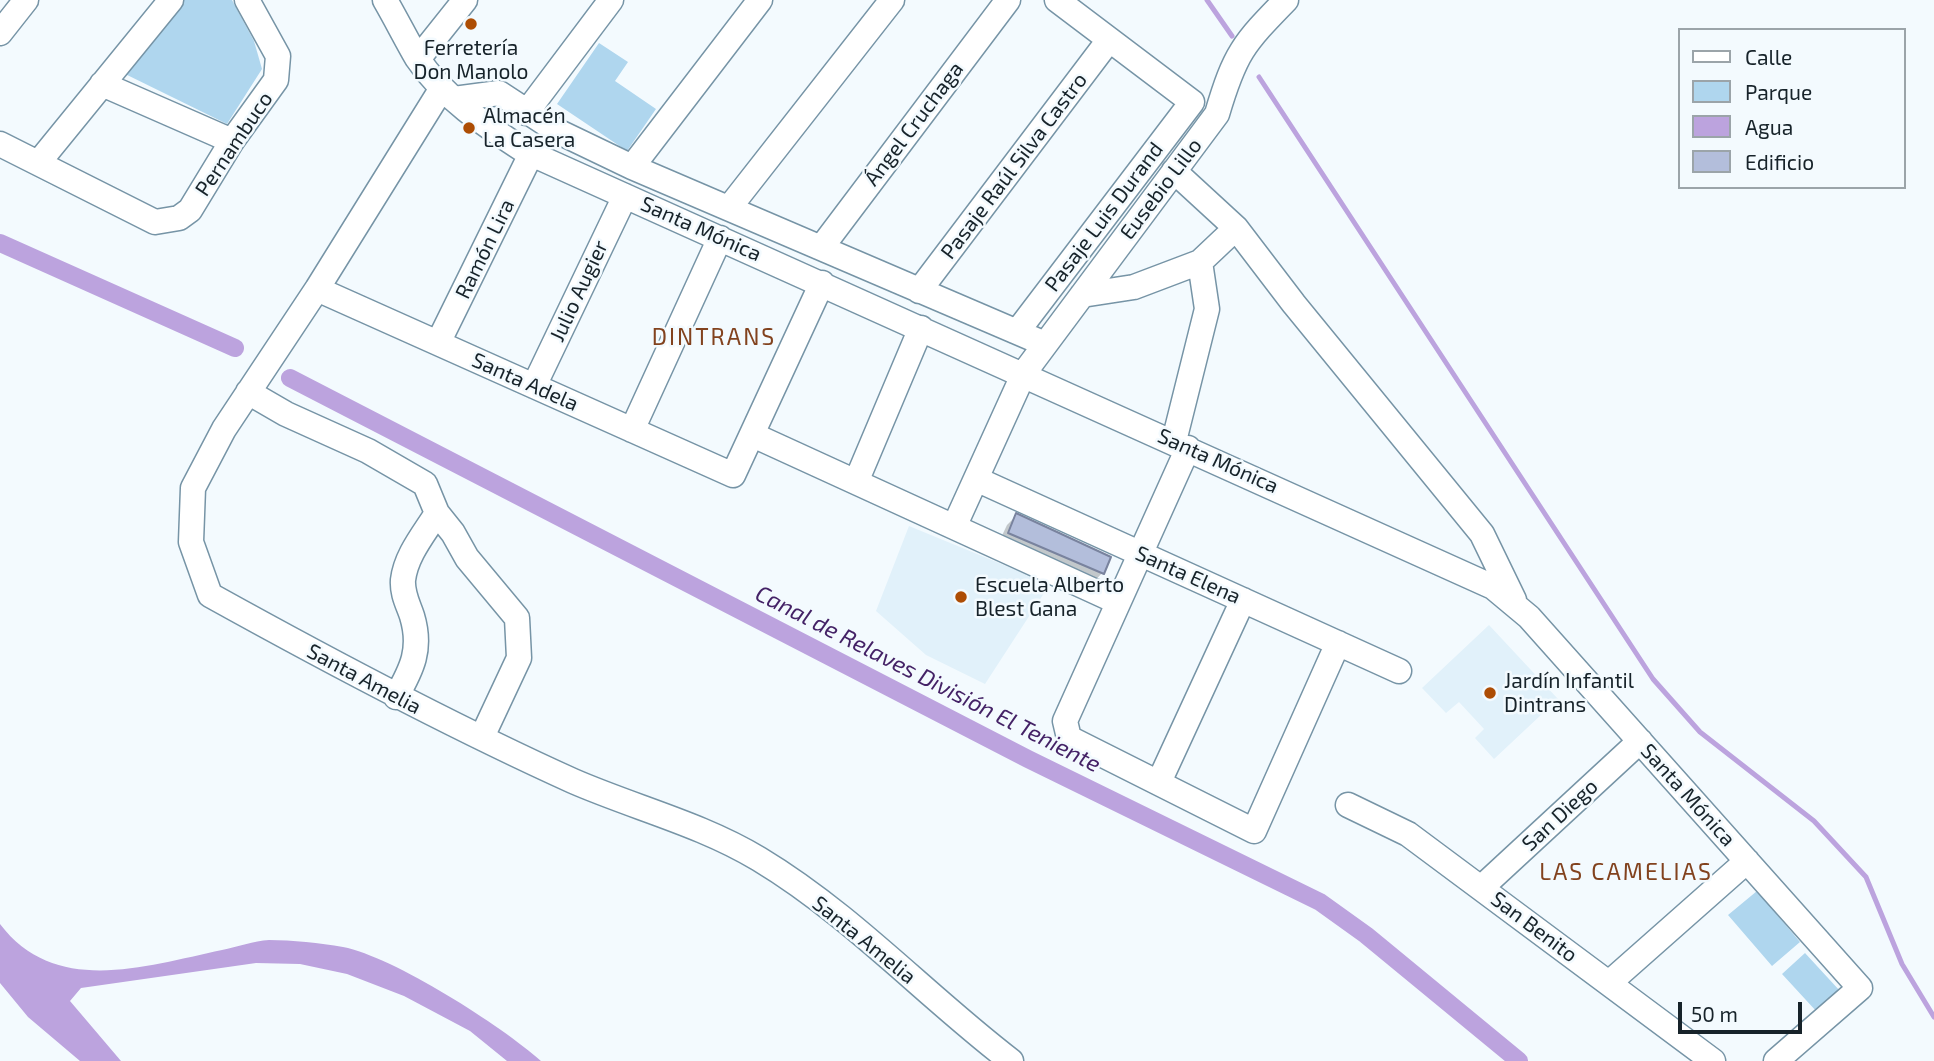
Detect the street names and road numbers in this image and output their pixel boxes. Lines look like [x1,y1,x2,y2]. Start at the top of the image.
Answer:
street label: Ángel Cruchaga [859,57,969,191]
street label: Pasaje Raúl Silva Castro [936,68,1092,264]
street label: Pernambuco [190,87,278,201]
street label: Eusebio Lillo [1115,134,1207,244]
street label: Pasaje Luis Durand [1040,137,1168,297]
street label: Santa Mónica [637,191,765,267]
street label: Ramón Lira [450,195,520,303]
street label: Julio Augier [545,236,613,346]
street label: Santa Adela [468,347,582,417]
street label: Santa Mónica [1154,423,1282,499]
street label: Santa Elena [1131,541,1245,609]
street label: Santa Amelia [303,638,425,720]
street label: Santa Mónica [1635,739,1741,851]
street label: San Diego [1517,774,1603,856]
street label: San Benito [1486,886,1582,968]
street label: Santa Amelia [807,891,921,989]

